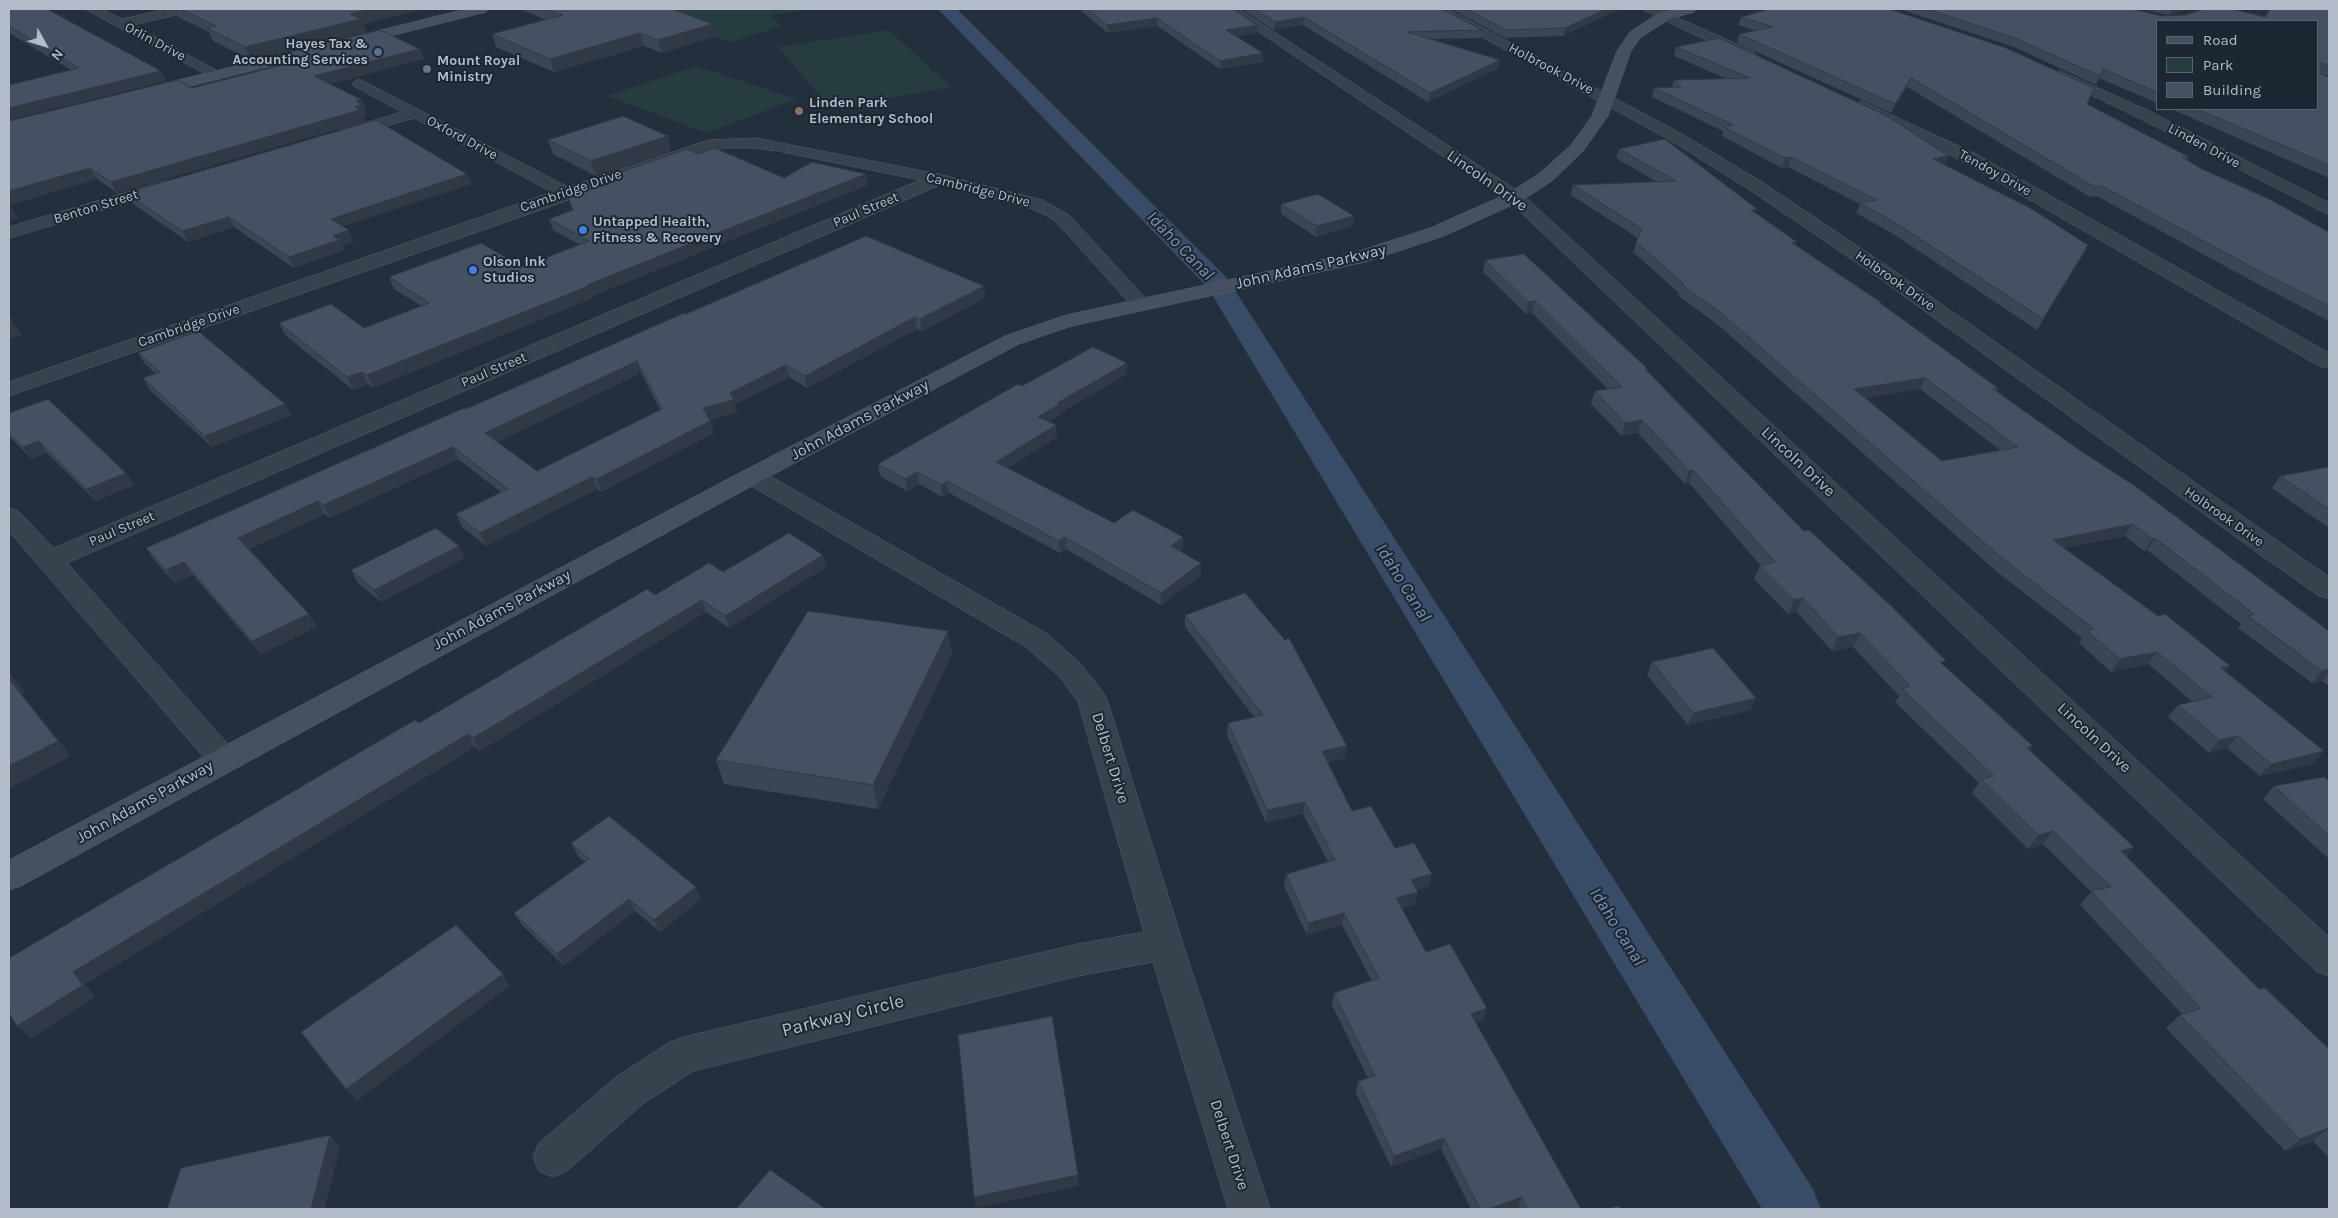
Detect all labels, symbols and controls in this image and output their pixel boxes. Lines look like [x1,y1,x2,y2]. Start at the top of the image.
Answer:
street label: Orlin Drive [122,19,188,65]
north arrow [20,20,70,70]
legend [2156,20,2318,110]
text: Road [2203,31,2238,49]
place label: Hayes Tax & Accounting Services [233,36,368,68]
street label: Holbrook Drive [1506,40,1596,98]
text: N [47,45,67,64]
marker: Hayes Tax & Accounting Services [372,46,384,58]
place label: Mount Royal Ministry [437,53,520,85]
text: Park [2203,56,2233,74]
marker: Mount Royal Ministry [421,63,433,75]
text: Building [2203,81,2261,99]
place label: Linden Park Elementary School [809,95,933,128]
marker: Linden Park Elementary School [793,105,805,117]
street label: Oxford Drive [424,112,500,164]
street label: Linden Drive [2165,120,2243,172]
street label: Lincoln Drive [1443,146,1531,216]
street label: Tendoy Drive [1956,146,2034,200]
street label: Cambridge Drive [518,166,624,216]
street label: Cambridge Drive [924,169,1032,211]
street label: Benton Street [52,186,140,228]
street label: Paul Street [831,189,901,231]
water label: Idaho Canal [1142,207,1218,285]
place label: Untapped Health, Fitness & Recovery [593,214,721,246]
marker: Untapped Health, Fitness & Recovery [577,224,589,236]
street label: John Adams Parkway [1234,240,1388,294]
street label: Holbrook Drive [1852,247,1938,315]
place label: Olson Ink Studios [483,254,546,286]
marker: Olson Ink Studios [467,264,479,276]
street label: Cambridge Drive [136,301,242,351]
street label: Paul Street [459,349,529,391]
street label: John Adams Parkway [788,376,932,464]
street label: Lincoln Drive [1757,423,1839,501]
street label: Holbrook Drive [2181,483,2267,551]
street label: Paul Street [87,508,157,550]
water label: Idaho Canal [1370,540,1436,626]
street label: John Adams Parkway [430,566,574,654]
street label: Lincoln Drive [2053,699,2135,777]
street label: Delbert Drive [1087,710,1133,806]
street label: John Adams Parkway [73,756,217,848]
water label: Idaho Canal [1584,884,1650,970]
street label: Parkway Circle [780,990,906,1042]
street label: Delbert Drive [1205,1097,1253,1193]

